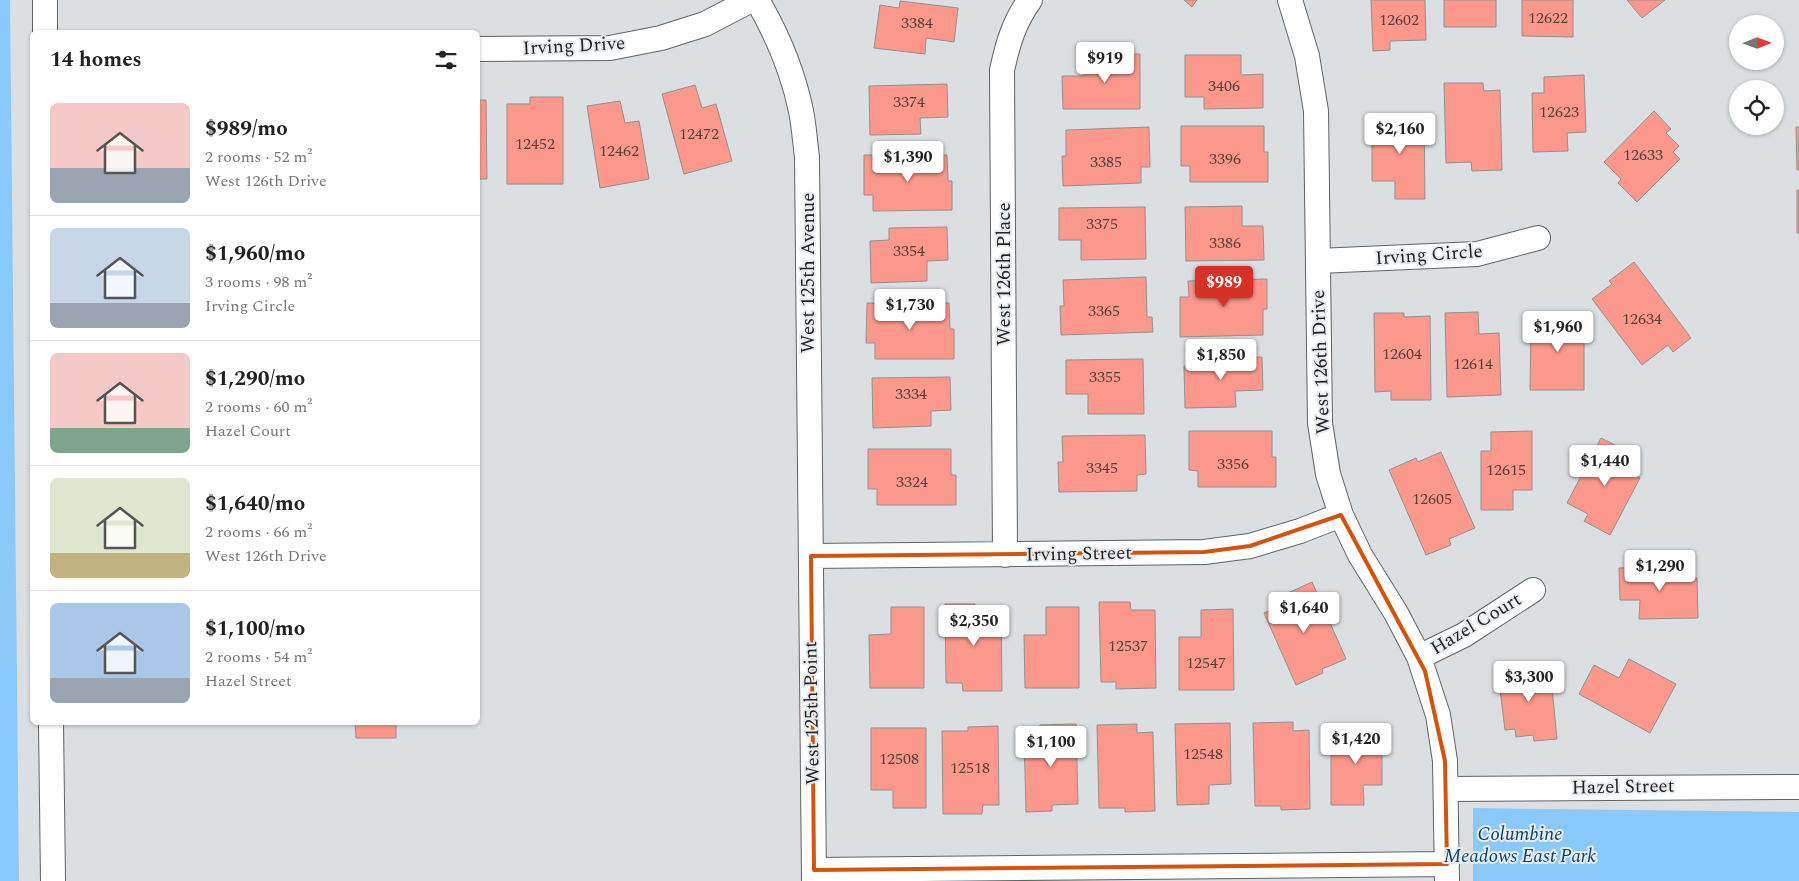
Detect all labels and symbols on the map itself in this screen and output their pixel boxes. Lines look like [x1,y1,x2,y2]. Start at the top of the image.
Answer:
house number: 12622 [1528,6,1568,30]
house number: 12602 [1379,8,1419,32]
house number: 3384 [901,11,933,35]
north arrow [1729,15,1784,70]
street label: Irving Drive [522,29,626,63]
pin: $919 [1075,42,1135,84]
house number: 3406 [1208,74,1240,98]
house number: 3374 [893,90,925,114]
house number: 12623 [1539,100,1579,124]
pin: $2,160 [1359,112,1441,155]
house number: 12472 [679,122,719,146]
house number: 12452 [515,132,555,156]
house number: 12462 [599,139,639,163]
pin: $1,390 [867,140,949,183]
house number: 12633 [1623,143,1663,167]
house number: 3396 [1209,147,1241,171]
house number: 3385 [1090,150,1122,174]
street label: West 125th Avenue [794,193,823,353]
street label: West 126th Place [990,202,1019,346]
house number: 3375 [1086,212,1118,236]
house number: 3386 [1209,231,1241,255]
street label: Irving Circle [1374,237,1484,273]
house number: 3354 [893,239,925,263]
pin: $989 [1194,266,1254,308]
pin: $1,730 [869,288,951,331]
street label: West 126th Drive [1304,289,1338,435]
house number: 3365 [1088,299,1120,323]
house number: 12634 [1622,307,1662,331]
pin: $1,960 [1517,310,1599,353]
pin: $1,850 [1180,338,1262,381]
house number: 12604 [1382,342,1422,366]
house number: 12614 [1453,352,1493,376]
house number: 3355 [1089,365,1121,389]
house number: 3334 [895,382,927,406]
pin: $1,440 [1564,444,1646,487]
house number: 3356 [1217,452,1249,476]
house number: 3345 [1086,456,1118,480]
house number: 12615 [1486,458,1526,482]
house number: 3324 [896,470,928,494]
house number: 12605 [1412,487,1452,511]
street label: Irving Street [1026,539,1132,569]
pin: $1,290 [1619,550,1701,592]
street label: Hazel Court [1425,585,1527,663]
pin: $1,640 [1263,592,1345,634]
pin: $2,350 [933,604,1015,647]
house number: 12537 [1108,634,1148,658]
street label: West 125th Point [796,641,828,785]
house number: 12547 [1186,651,1226,675]
pin: $3,300 [1488,660,1570,703]
pin: $1,420 [1315,722,1397,765]
pin: $1,100 [1010,726,1092,768]
house number: 12548 [1183,742,1223,766]
house number: 12508 [879,747,919,771]
house number: 12518 [950,756,990,780]
street label: Hazel Street [1571,772,1675,802]
park label: Columbine Meadows East Park [1444,820,1596,871]

